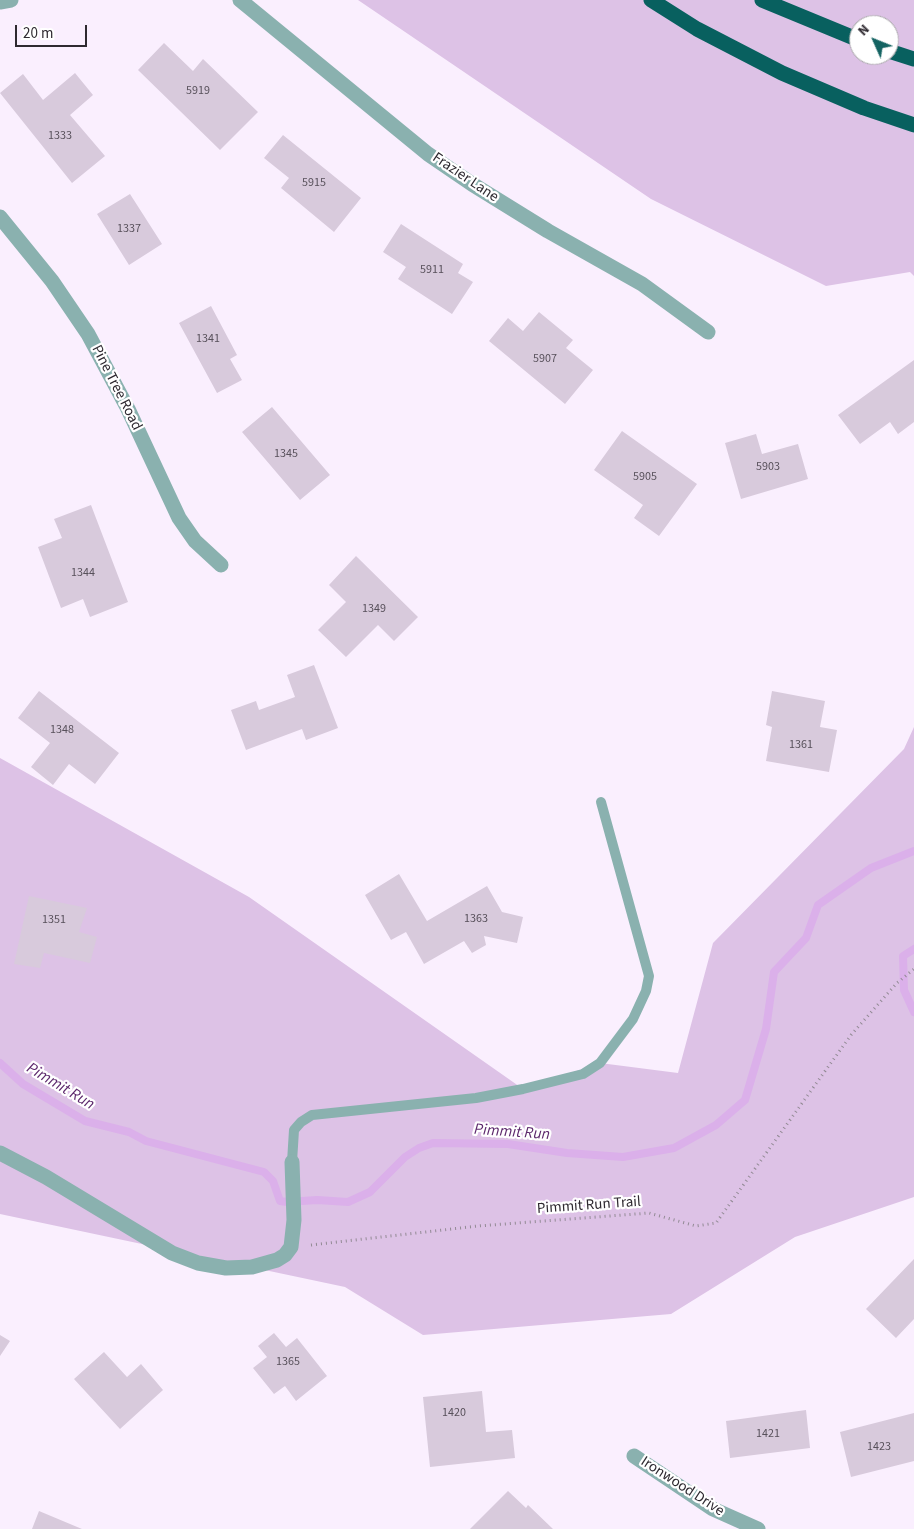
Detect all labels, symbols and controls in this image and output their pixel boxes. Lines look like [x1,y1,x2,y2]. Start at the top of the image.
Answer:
scale bar [18,15,90,47]
north arrow [849,15,899,65]
text: N [854,20,874,41]
text: 20 m [23,23,53,44]
house number: 5919 [186,84,210,98]
house number: 1333 [48,129,72,143]
street label: Frazier Lane [429,149,501,207]
house number: 5915 [302,176,326,190]
house number: 1337 [117,222,141,236]
house number: 5911 [420,263,444,277]
house number: 1341 [196,332,220,346]
street label: Pine Tree Road [87,342,145,434]
house number: 5907 [533,352,557,366]
house number: 1345 [274,447,298,461]
house number: 5903 [756,460,780,474]
house number: 5905 [633,470,657,484]
house number: 1344 [71,566,95,580]
house number: 1349 [362,602,386,616]
house number: 1348 [50,723,74,737]
house number: 1361 [789,738,813,752]
house number: 1363 [464,912,488,926]
house number: 1351 [42,913,66,927]
water label: Pimmit Run [22,1059,98,1115]
water label: Pimmit Run [473,1121,551,1145]
street label: Pimmit Run Trail [537,1193,641,1219]
house number: 1365 [276,1355,300,1369]
house number: 1420 [442,1406,466,1420]
house number: 1421 [756,1427,780,1441]
house number: 1423 [867,1440,891,1454]
street label: Ironwood Drive [637,1453,727,1521]

